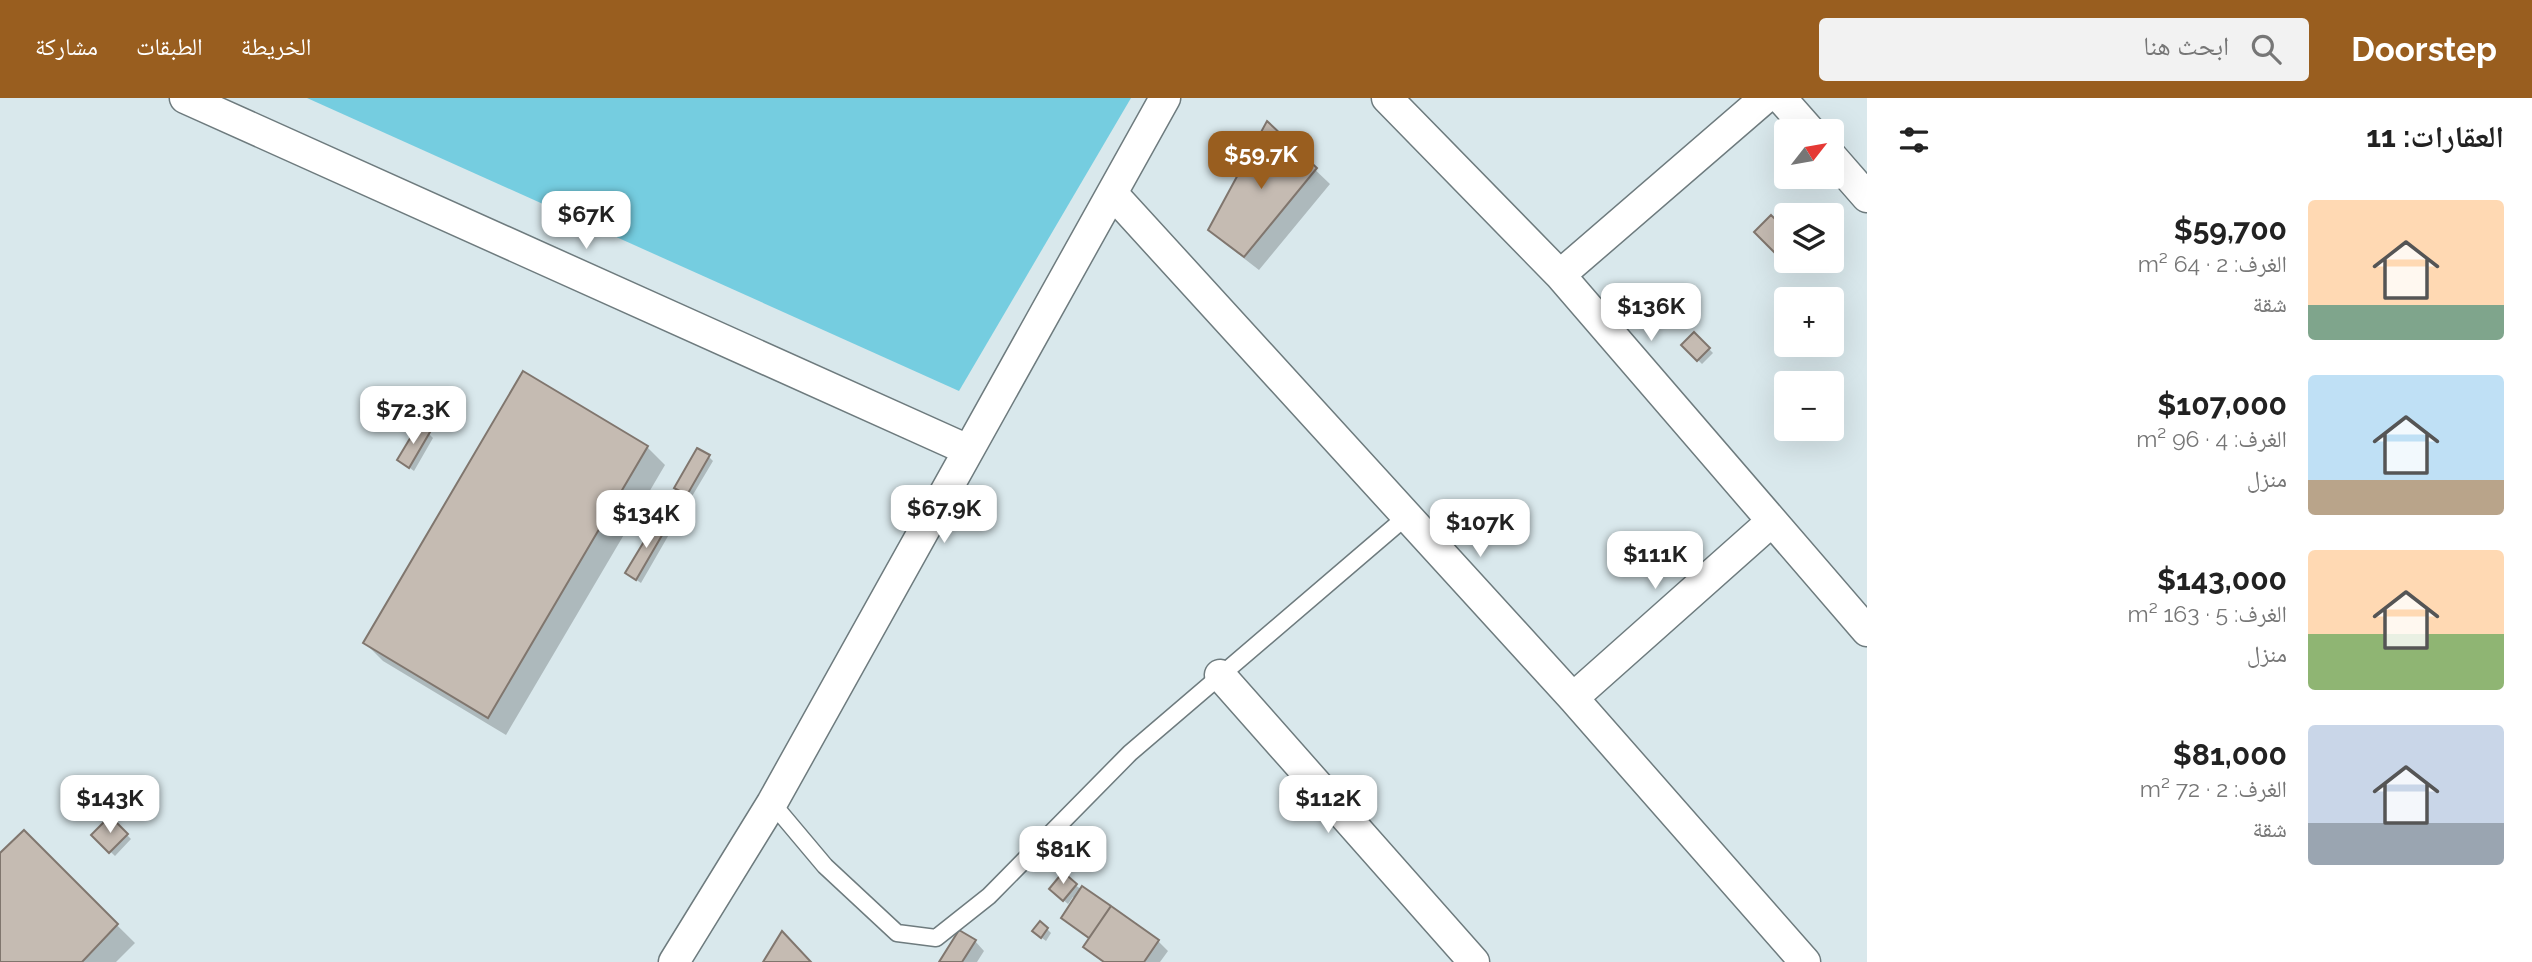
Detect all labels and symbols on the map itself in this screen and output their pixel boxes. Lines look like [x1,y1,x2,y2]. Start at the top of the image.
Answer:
north arrow [1774,119,1844,189]
pin: $59.7K [1204,132,1318,191]
pin: $67K [545,192,627,251]
pin: $136K [1602,284,1700,343]
pin: $72.3K [356,386,470,446]
pin: $67.9K [887,486,1001,545]
pin: $134K [597,490,695,550]
pin: $107K [1431,500,1529,559]
pin: $111K [1606,532,1704,591]
pin: $143K [61,776,159,835]
pin: $112K [1279,776,1377,835]
pin: $81K [1022,826,1104,886]

